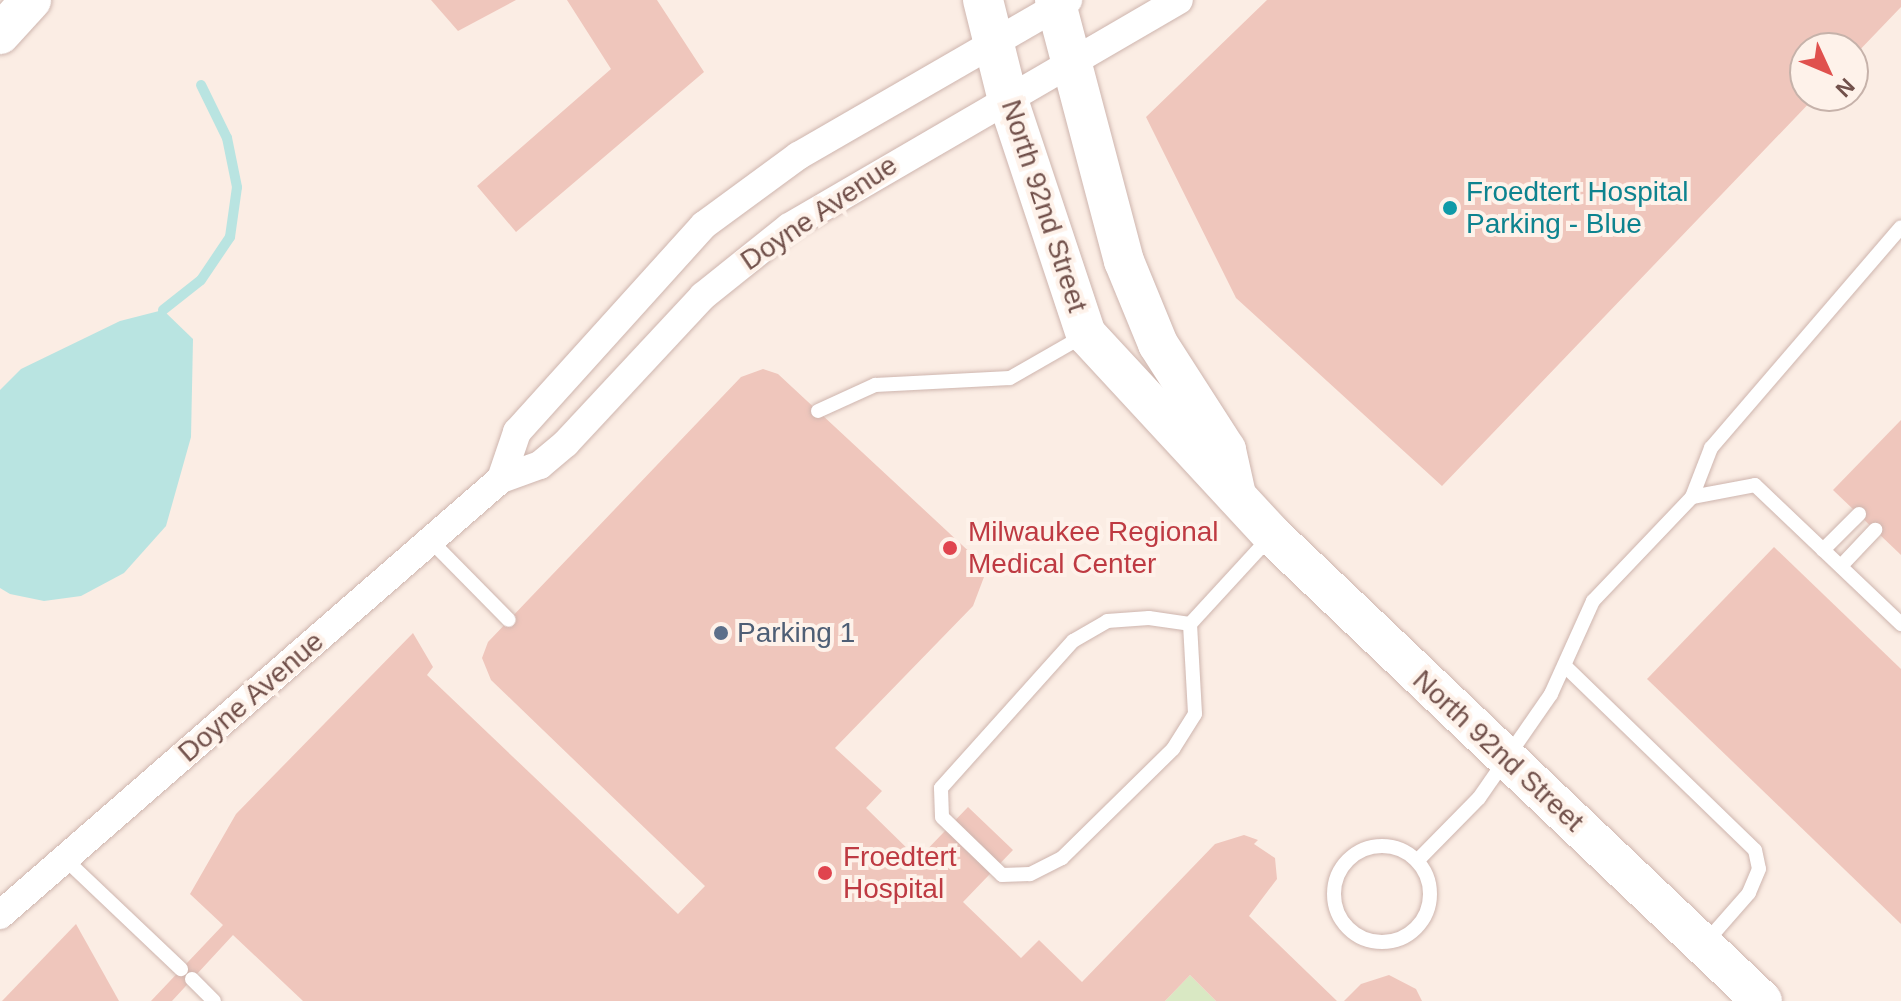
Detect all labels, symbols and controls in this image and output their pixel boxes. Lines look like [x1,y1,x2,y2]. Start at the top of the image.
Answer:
north arrow [1789,32,1869,112]
text: N [1831,73,1860,102]
street label: North 92nd Street [994,96,1094,316]
street label: Doyne Avenue [734,148,904,278]
place label: Froedtert Hospital Parking - Blue [1466,175,1689,241]
marker: Froedtert Hospital Parking - Blue [1441,199,1459,217]
place label: Milwaukee Regional Medical Center [968,515,1219,581]
marker: Milwaukee Regional Medical Center [939,537,961,559]
place label: Parking 1 [737,616,855,650]
street label: Doyne Avenue [171,624,331,770]
marker: Parking 1 [712,624,730,642]
street label: North 92nd Street [1406,663,1590,839]
place label: Froedtert Hospital [843,840,957,906]
marker: Froedtert Hospital [814,862,836,884]

